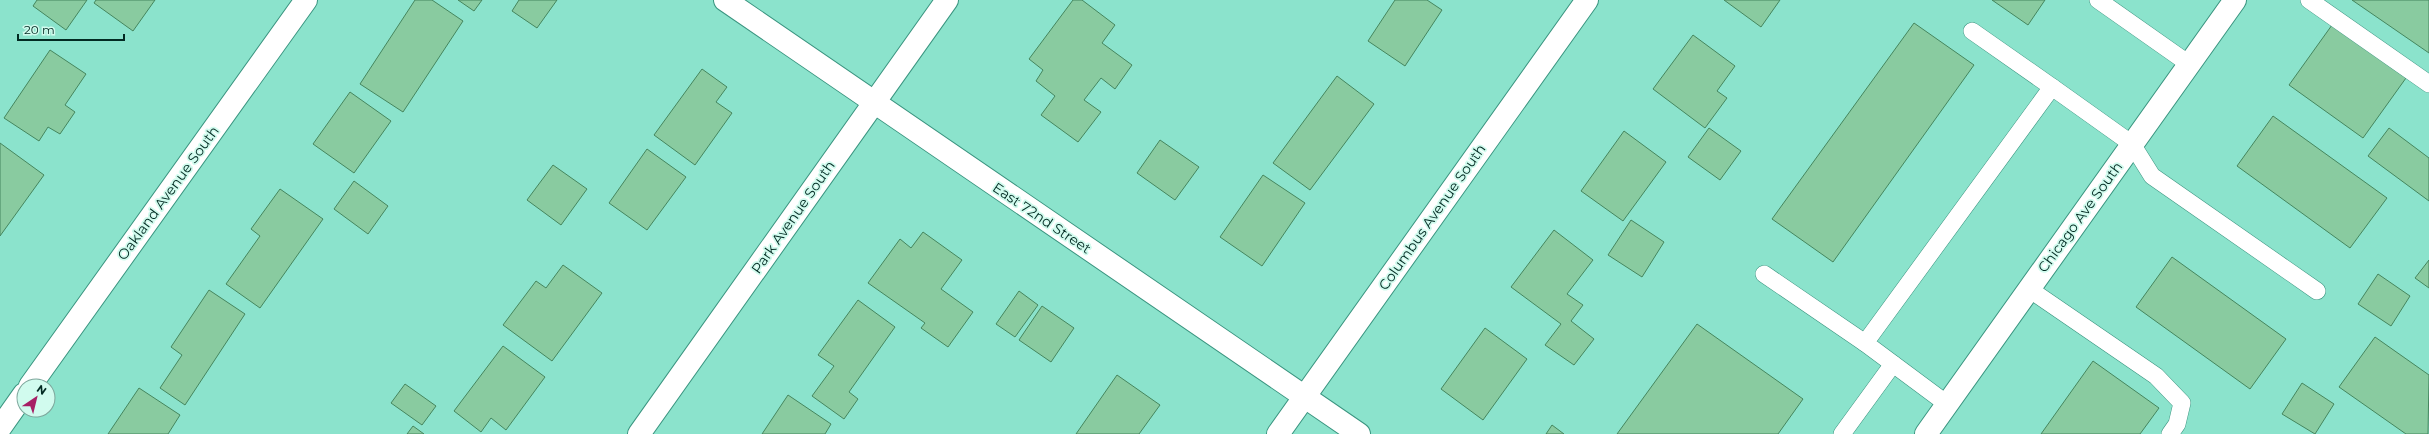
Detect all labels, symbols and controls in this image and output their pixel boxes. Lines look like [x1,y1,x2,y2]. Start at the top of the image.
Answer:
scale bar [18,16,124,42]
text: 20 m [24,22,55,37]
street label: Oakland Avenue South [113,122,223,264]
street label: Columbus Avenue South [1375,140,1489,294]
street label: Park Avenue South [747,157,839,277]
street label: Chicago Ave South [2034,158,2126,276]
street label: East 72nd Street [989,178,1095,258]
north arrow [16,378,56,418]
text: N [34,382,49,398]

